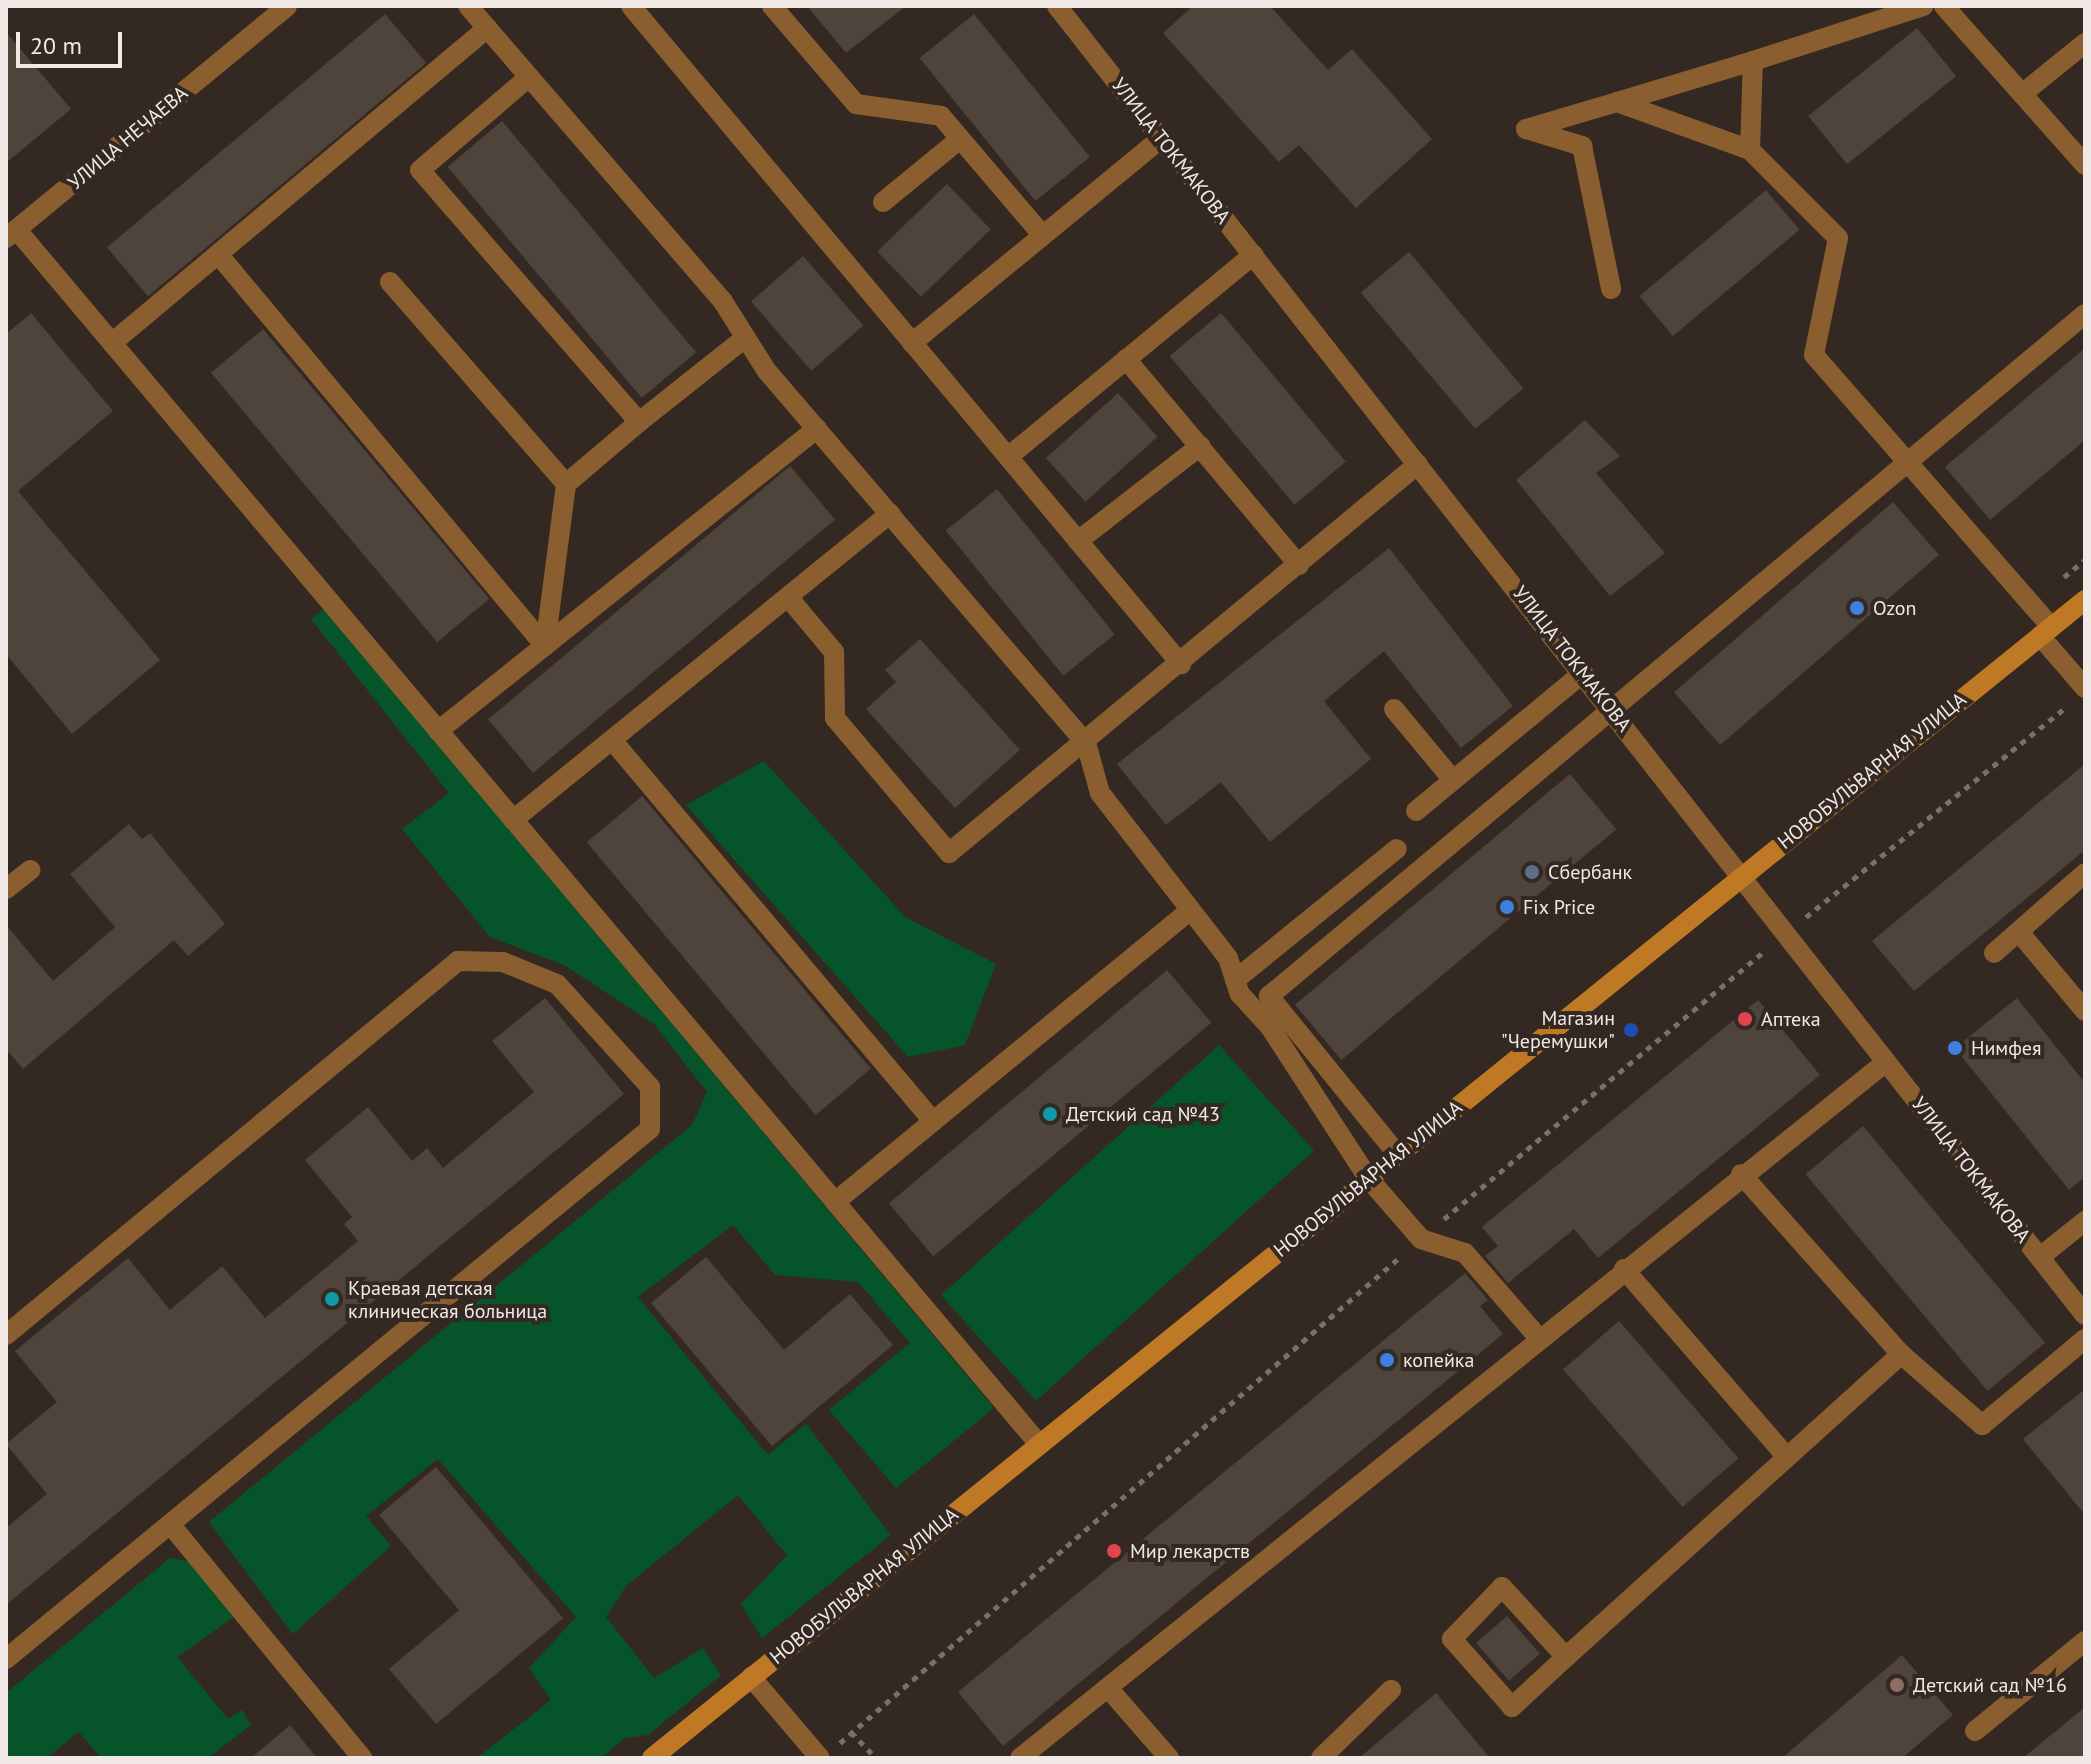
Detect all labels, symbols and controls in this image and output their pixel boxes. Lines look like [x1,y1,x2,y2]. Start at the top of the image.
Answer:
scale bar [20,16,126,66]
text: 20 m [30,30,82,61]
street label: УЛИЦА ТОКМАКОВА [1106,73,1236,229]
street label: УЛИЦА НЕЧАЕВА [63,81,193,195]
street label: УЛИЦА ТОКМАКОВА [1507,581,1637,737]
place label: Ozon [1873,596,1916,620]
marker: Ozon [1848,599,1866,617]
street label: НОВОБУЛЬВАРНАЯ УЛИЦА [1773,687,1971,855]
place label: Сбербанк [1548,860,1632,884]
marker: Сбербанк [1523,863,1541,881]
place label: Fix Price [1523,895,1596,919]
marker: Fix Price [1498,898,1516,916]
place label: Магазин "Черемушки" [1501,1006,1615,1053]
place label: Аптека [1761,1007,1821,1031]
marker: Аптека [1736,1010,1754,1028]
marker: Магазин "Черемушки" [1622,1021,1640,1039]
place label: Нимфея [1971,1036,2042,1060]
marker: Нимфея [1946,1039,1964,1057]
street label: УЛИЦА ТОКМАКОВА [1906,1092,2036,1248]
street label: НОВОБУЛЬВАРНАЯ УЛИЦА [1269,1095,1467,1263]
place label: Детский сад №43 [1066,1102,1220,1126]
marker: Детский сад №43 [1041,1105,1059,1123]
place label: Краевая детская клиническая больница [348,1276,547,1323]
marker: Краевая детская клиническая больница [323,1290,341,1308]
place label: копейка [1403,1348,1474,1372]
marker: копейка [1378,1351,1396,1369]
street label: НОВОБУЛЬВАРНАЯ УЛИЦА [765,1502,963,1670]
place label: Мир лекарств [1130,1539,1250,1563]
marker: Мир лекарств [1105,1542,1123,1560]
place label: Детский сад №16 [1913,1673,2067,1697]
marker: Детский сад №16 [1888,1676,1906,1694]

